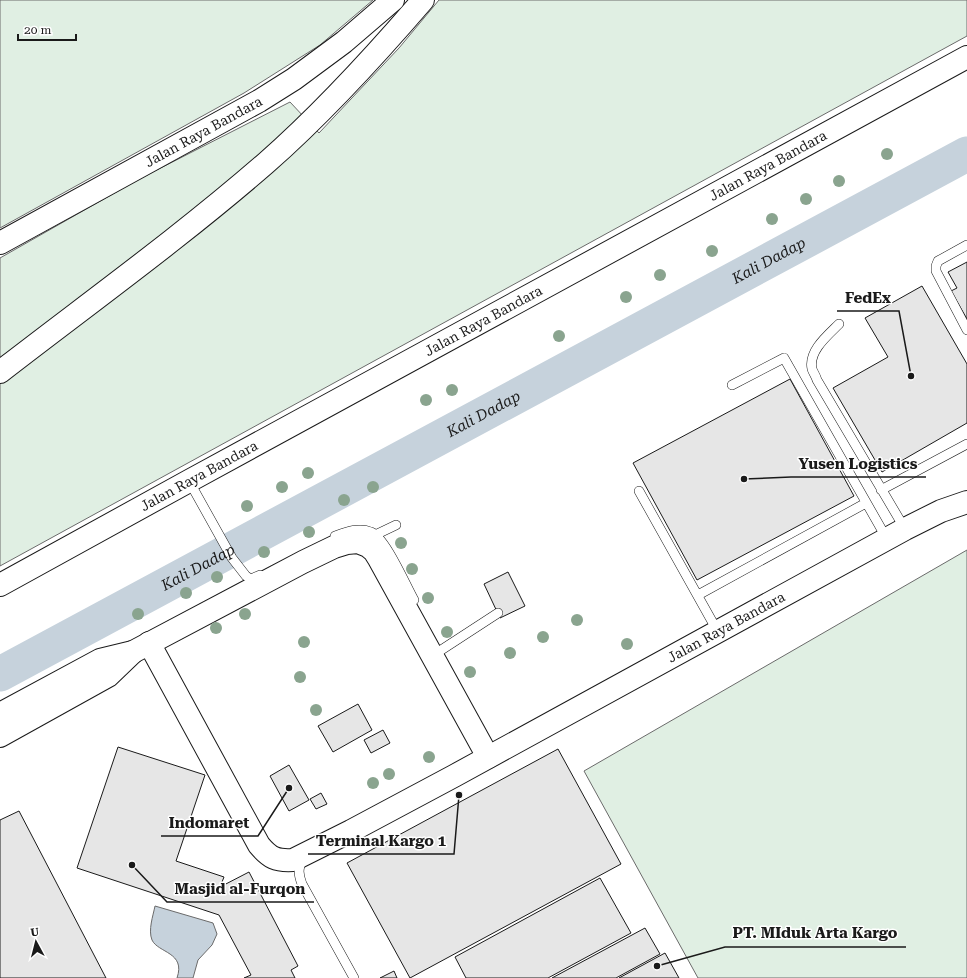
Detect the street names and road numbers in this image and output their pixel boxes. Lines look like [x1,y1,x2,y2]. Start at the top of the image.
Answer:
street label: Jalan Raya Bandara [142,93,265,170]
street label: Jalan Raya Bandara [706,127,830,204]
street label: Jalan Raya Bandara [422,282,545,359]
street label: Jalan Raya Bandara [137,437,261,514]
street label: Jalan Raya Bandara [665,588,788,666]

